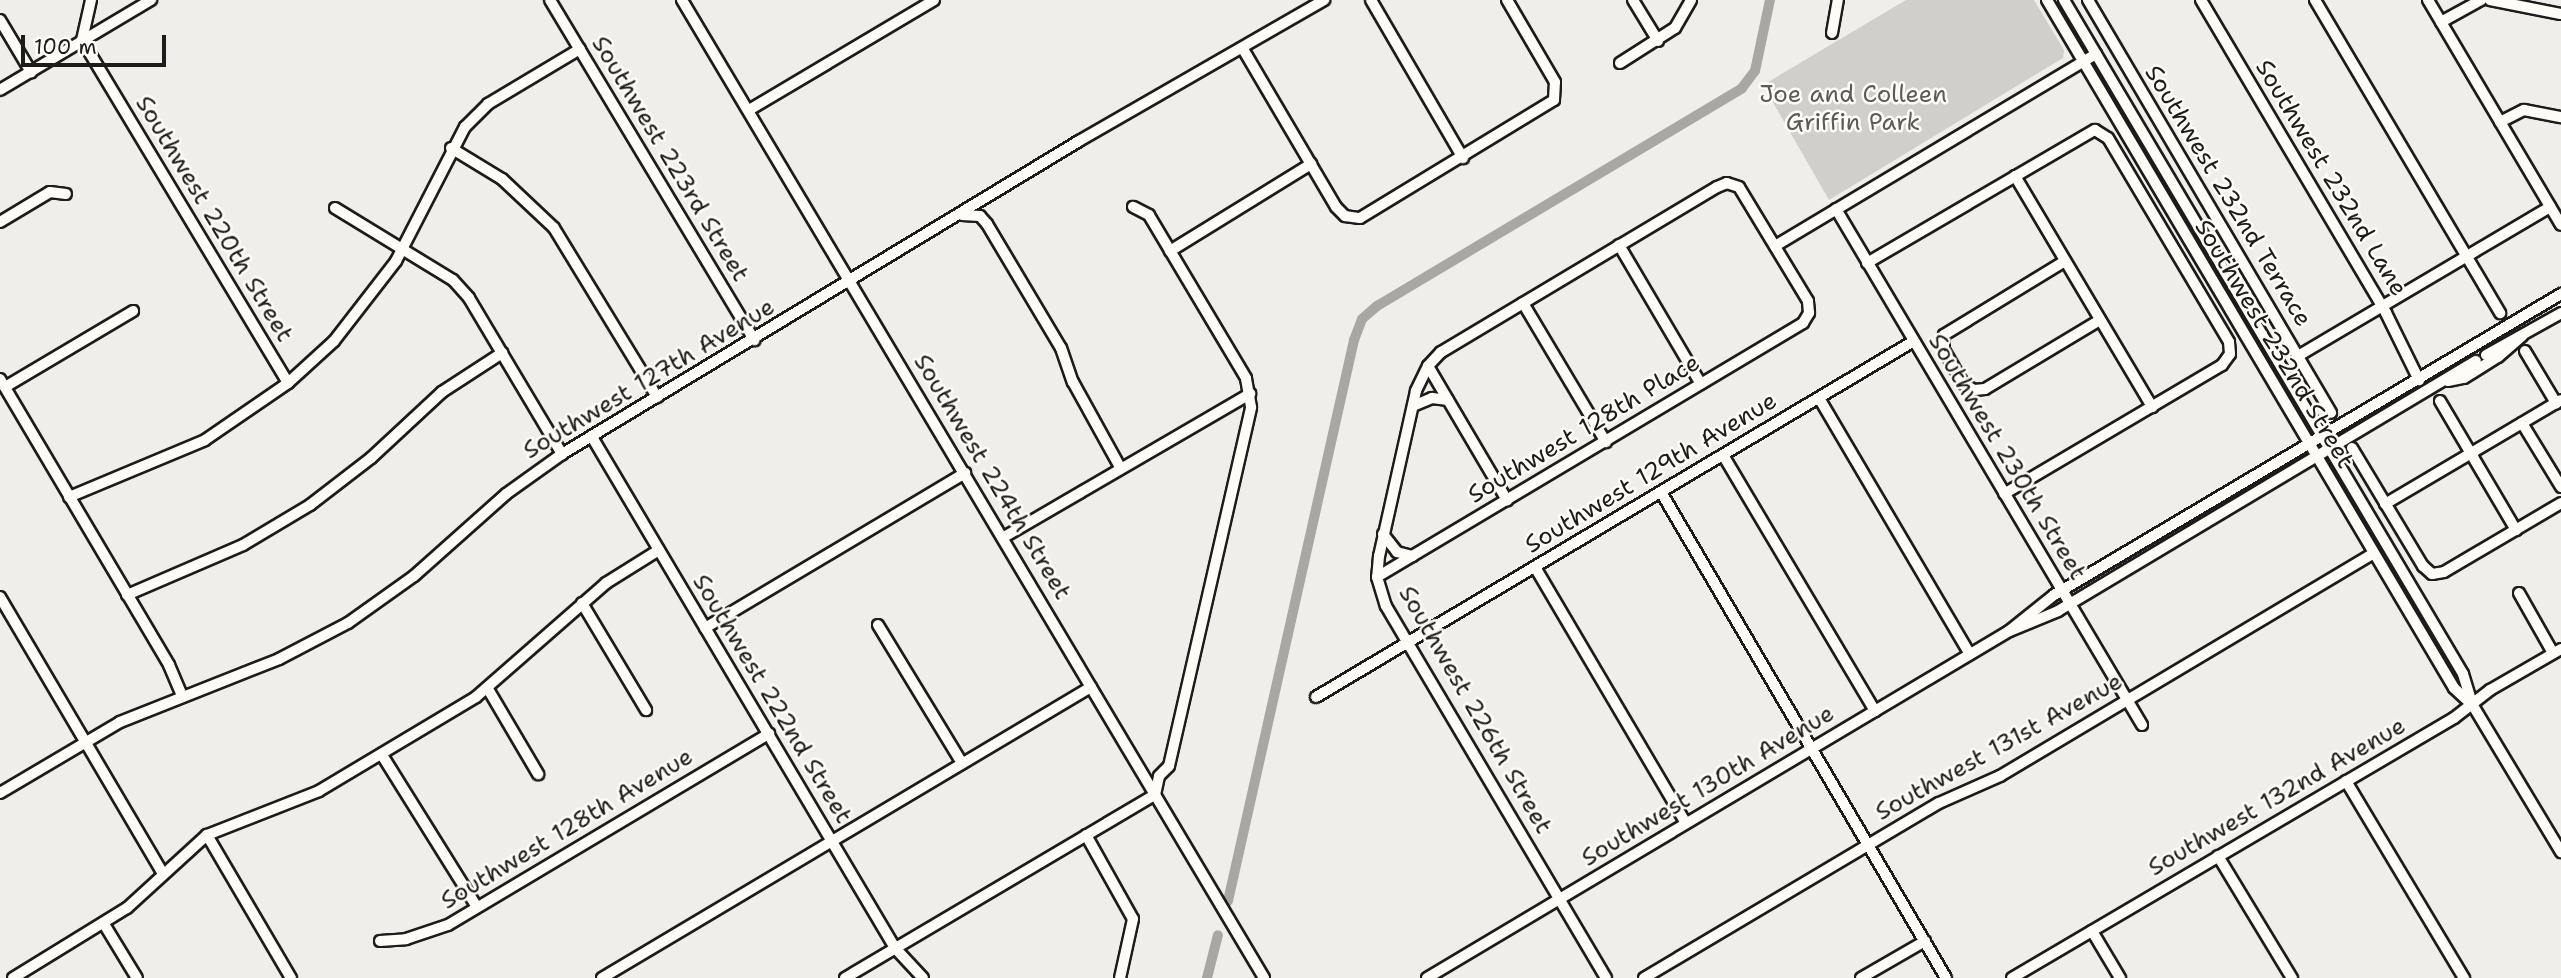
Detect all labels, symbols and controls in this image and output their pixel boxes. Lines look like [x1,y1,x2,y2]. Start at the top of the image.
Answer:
scale bar [24,21,170,65]
street label: Southwest 223rd Street [585,31,755,287]
text: 100 m [34,33,97,61]
street label: Southwest 232nd Lane [2249,55,2413,301]
street label: Southwest 232nd Terrace [2138,60,2318,332]
park label: Joe and Colleen Griffin Park [1759,81,1947,137]
street label: Southwest 220th Street [129,91,299,347]
street label: Southwest 232nd Street [2188,214,2360,474]
street label: Southwest 127th Avenue [518,292,780,466]
street label: Southwest 230th Street [1922,329,2092,585]
street label: Southwest 128th Place [1463,348,1705,510]
street label: Southwest 224th Street [907,349,1077,605]
street label: Southwest 129th Avenue [1520,386,1782,560]
street label: Southwest 222nd Street [686,569,858,829]
street label: Southwest 226th Street [1392,581,1558,839]
street label: Southwest 131st Avenue [1870,667,2128,827]
street label: Southwest 130th Avenue [1576,699,1840,873]
street label: Southwest 132nd Avenue [2143,711,2411,883]
street label: Southwest 128th Avenue [436,742,698,916]

